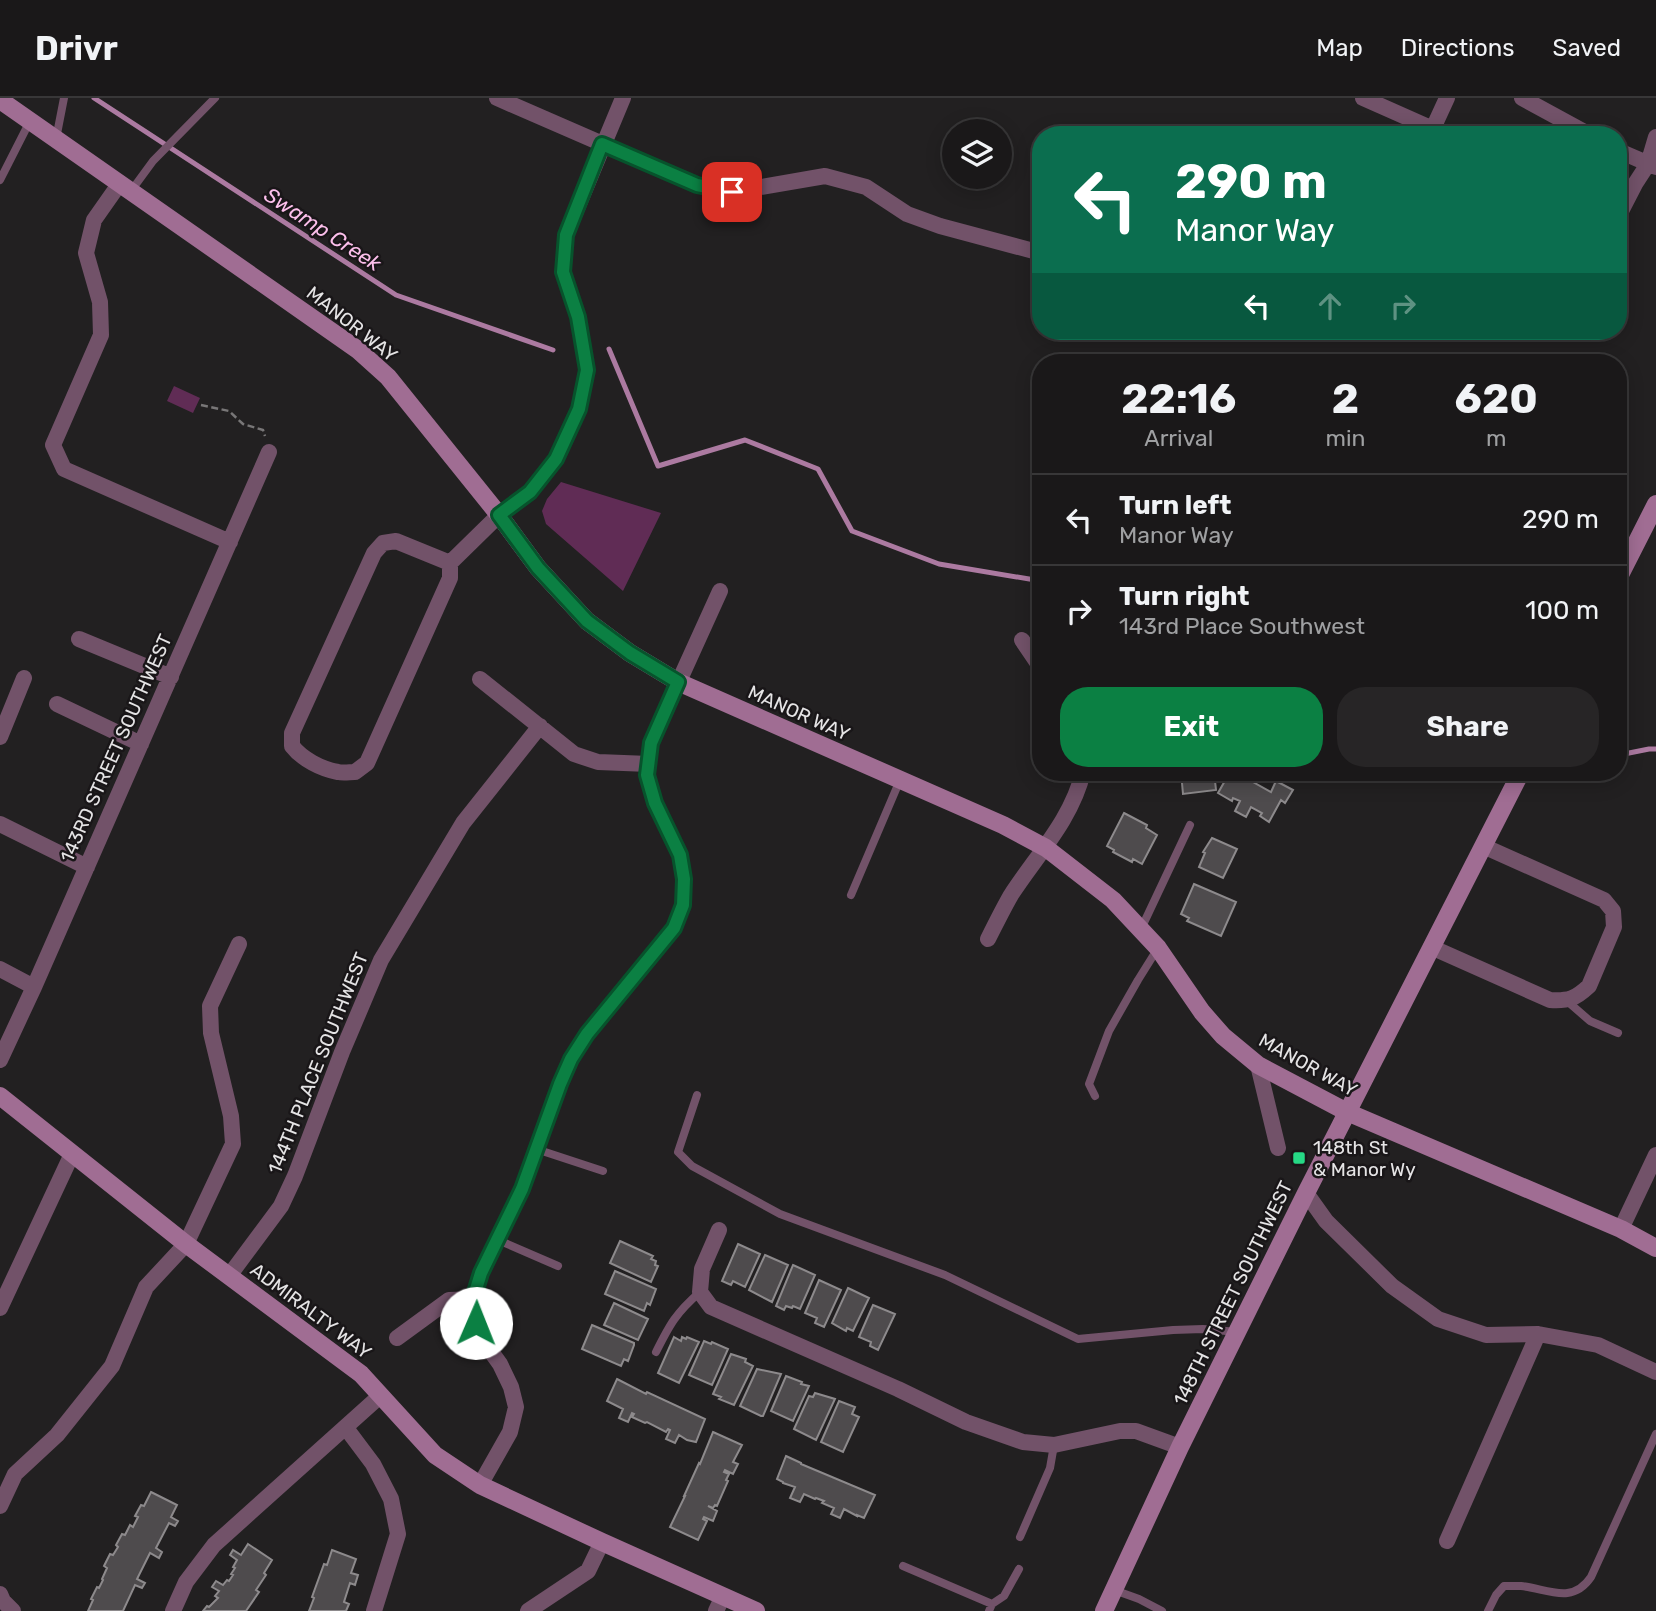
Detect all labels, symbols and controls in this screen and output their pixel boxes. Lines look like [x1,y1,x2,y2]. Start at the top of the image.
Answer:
text: Drivr [35,29,118,68]
text: Map [1316,34,1363,62]
text: Directions [1401,34,1514,62]
text: Saved [1552,34,1621,62]
map controls [942,119,1012,189]
button: layers [942,119,1012,189]
text: 290 m [1175,152,1327,210]
icon: left [1060,154,1151,245]
pin [702,162,762,222]
icon: arrive [713,173,751,211]
water label: Swamp Creek [260,182,387,277]
text: Manor Way [1175,211,1334,249]
street label: MANOR WAY [302,281,402,367]
icon: left [1238,287,1276,325]
icon: ahead [1311,287,1349,325]
icon: right [1384,287,1422,325]
text: 22:16 [1121,374,1236,424]
text: 2 [1332,374,1359,424]
text: 620 [1455,374,1538,424]
text: Arrival [1144,424,1213,452]
text: min [1325,424,1365,452]
text: m [1486,424,1506,452]
text: Turn left [1119,490,1231,521]
icon: left [1060,501,1098,539]
text: 290 m [1522,504,1599,535]
text: Manor Way [1119,521,1234,549]
text: Turn right [1119,581,1249,612]
icon: right [1060,592,1098,630]
text: 100 m [1525,595,1599,626]
text: 143rd Place Southwest [1119,612,1365,640]
street label: 143RD STREET SOUTHWEST [55,631,177,865]
street label: MANOR WAY [745,680,853,746]
button: Exit [1060,687,1323,767]
button: Share [1337,687,1599,767]
street label: 144TH PLACE SOUTHWEST [263,949,373,1177]
street label: MANOR WAY [1255,1029,1361,1101]
place label: 148th St & Manor Wy [1313,1136,1416,1181]
marker: 148th St & Manor Wy [1291,1150,1307,1166]
street label: 148TH STREET SOUTHWEST [1169,1177,1297,1409]
street label: ADMIRALTY WAY [246,1258,376,1364]
position arrow [439,1286,513,1360]

